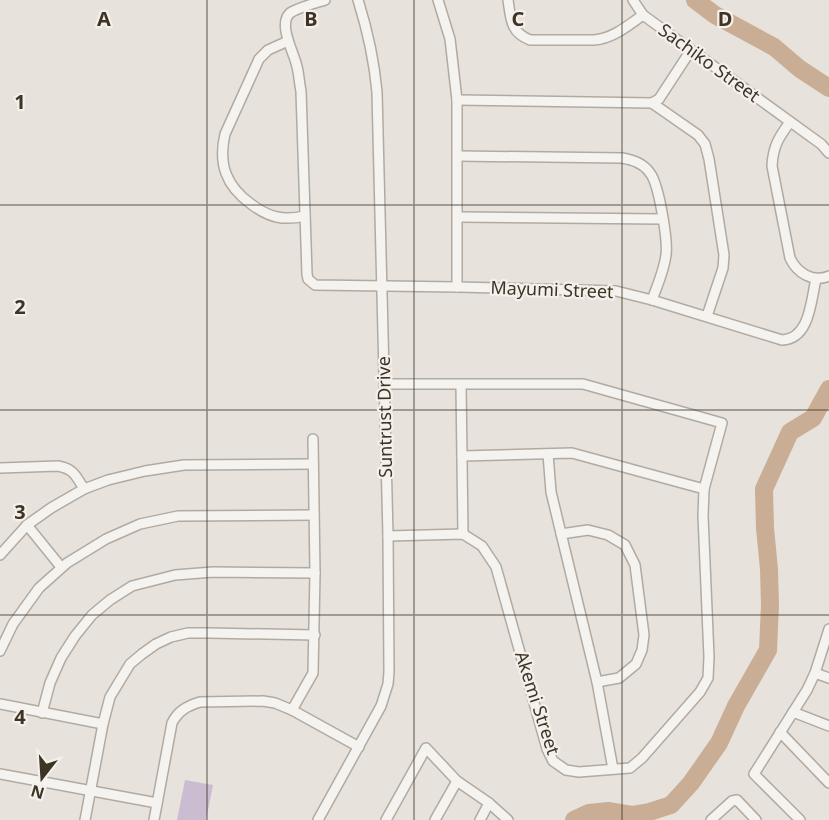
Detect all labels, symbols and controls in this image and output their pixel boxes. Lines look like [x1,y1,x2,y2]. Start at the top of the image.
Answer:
text: A [97,5,111,32]
text: B [304,5,318,32]
text: C [512,5,525,32]
text: D [718,5,732,32]
street label: Sachiko Street [654,17,766,107]
text: 1 [14,88,26,115]
street label: Mayumi Street [490,275,614,303]
text: 2 [14,293,26,320]
street label: Suntrust Drive [371,356,397,478]
text: 3 [14,498,26,525]
street label: Akemi Street [510,648,566,758]
text: 4 [14,703,26,730]
north arrow [12,748,72,808]
text: N [28,780,47,805]

